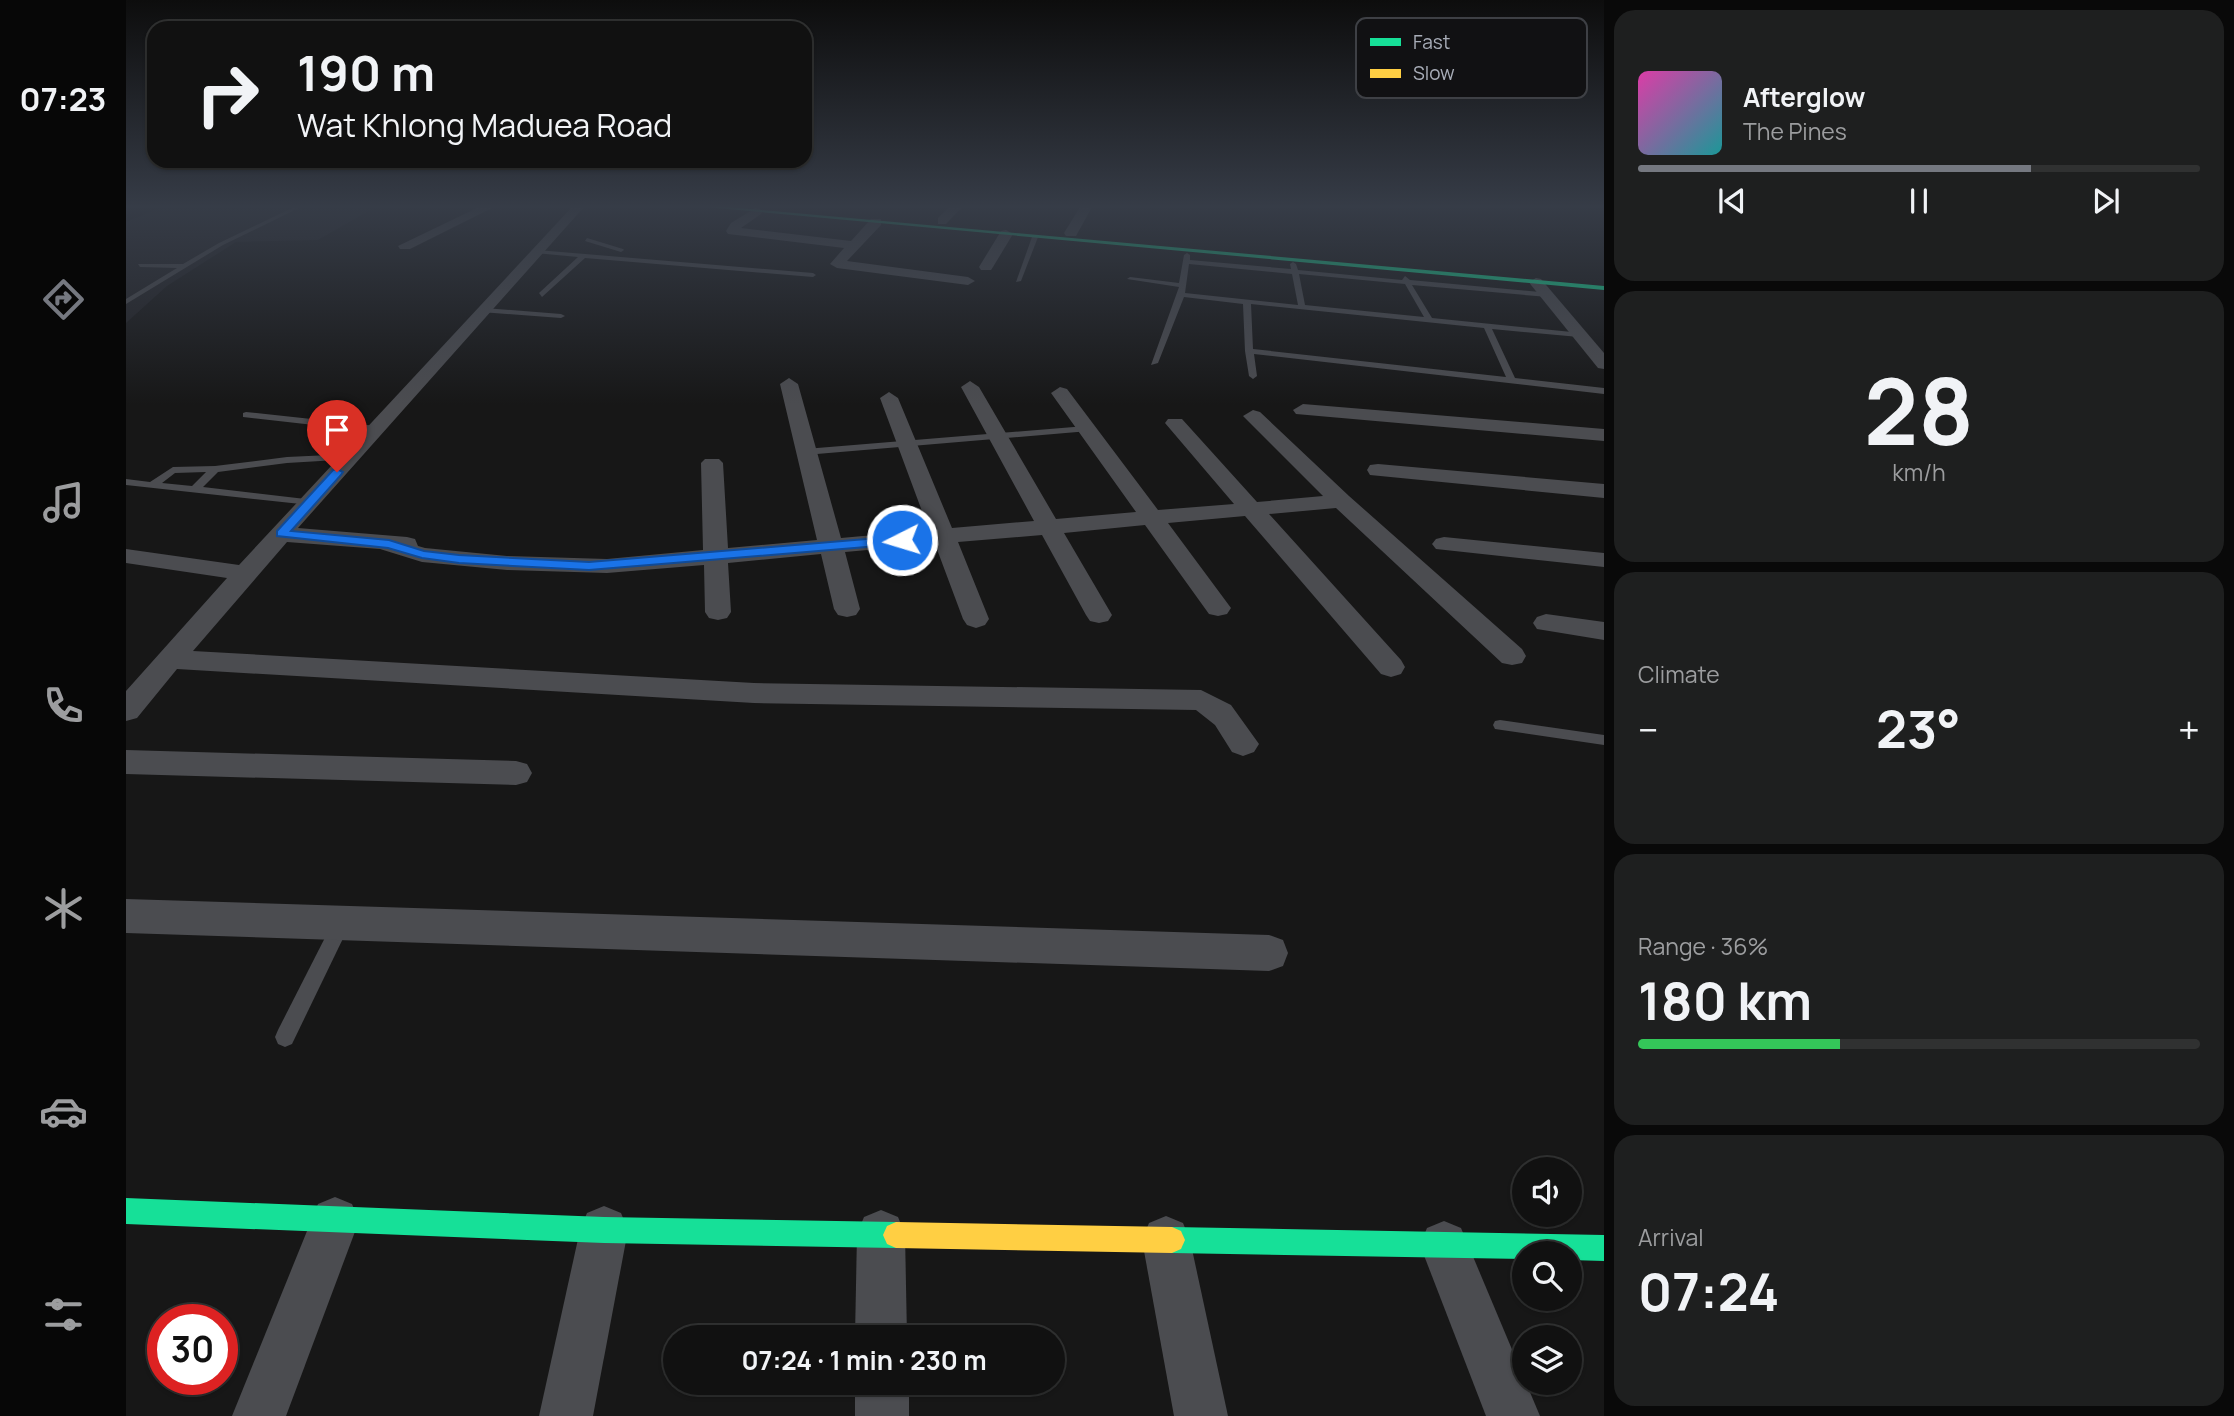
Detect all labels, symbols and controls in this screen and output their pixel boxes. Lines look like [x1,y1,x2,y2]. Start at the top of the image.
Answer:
legend [1356,18,1587,98]
text: Fast [1413,29,1450,55]
text: 190 m [297,39,435,106]
icon: right [182,49,273,140]
text: Slow [1413,60,1455,86]
text: 07:23 [20,77,106,121]
text: Afterglow [1743,79,1865,115]
text: Wat Khlong Maduea Road [297,103,672,147]
text: The Pines [1743,115,1847,147]
icon: previous [1713,182,1751,220]
icon: pause [1900,182,1938,220]
icon: next [2087,182,2125,220]
icon: directions [39,275,88,324]
text: 28 [1864,348,1974,472]
pin [307,400,367,472]
icon: arrive [318,411,356,449]
text: km/h [1892,456,1946,488]
icon: music [39,478,88,527]
position arrow [865,503,939,577]
text: Climate [1638,658,1720,690]
icon: phone [39,681,88,730]
text: 23° [1876,693,1961,764]
text: − [1638,703,1659,755]
text: + [2178,703,2200,755]
icon: climate [39,884,88,933]
text: Range · 36% [1638,930,1768,962]
text: 180 km [1638,965,1812,1036]
icon: car [39,1087,88,1136]
map controls [1512,1157,1582,1395]
button: sound [1512,1157,1582,1227]
text: Arrival [1638,1221,1704,1253]
button: search [1512,1241,1582,1311]
text: 07:24 [1638,1256,1779,1327]
icon: filters [39,1290,88,1339]
speed limit sign: 30 [147,1304,238,1395]
button: layers [1512,1325,1582,1395]
text: 07:24 · 1 min · 230 m [741,1342,987,1378]

